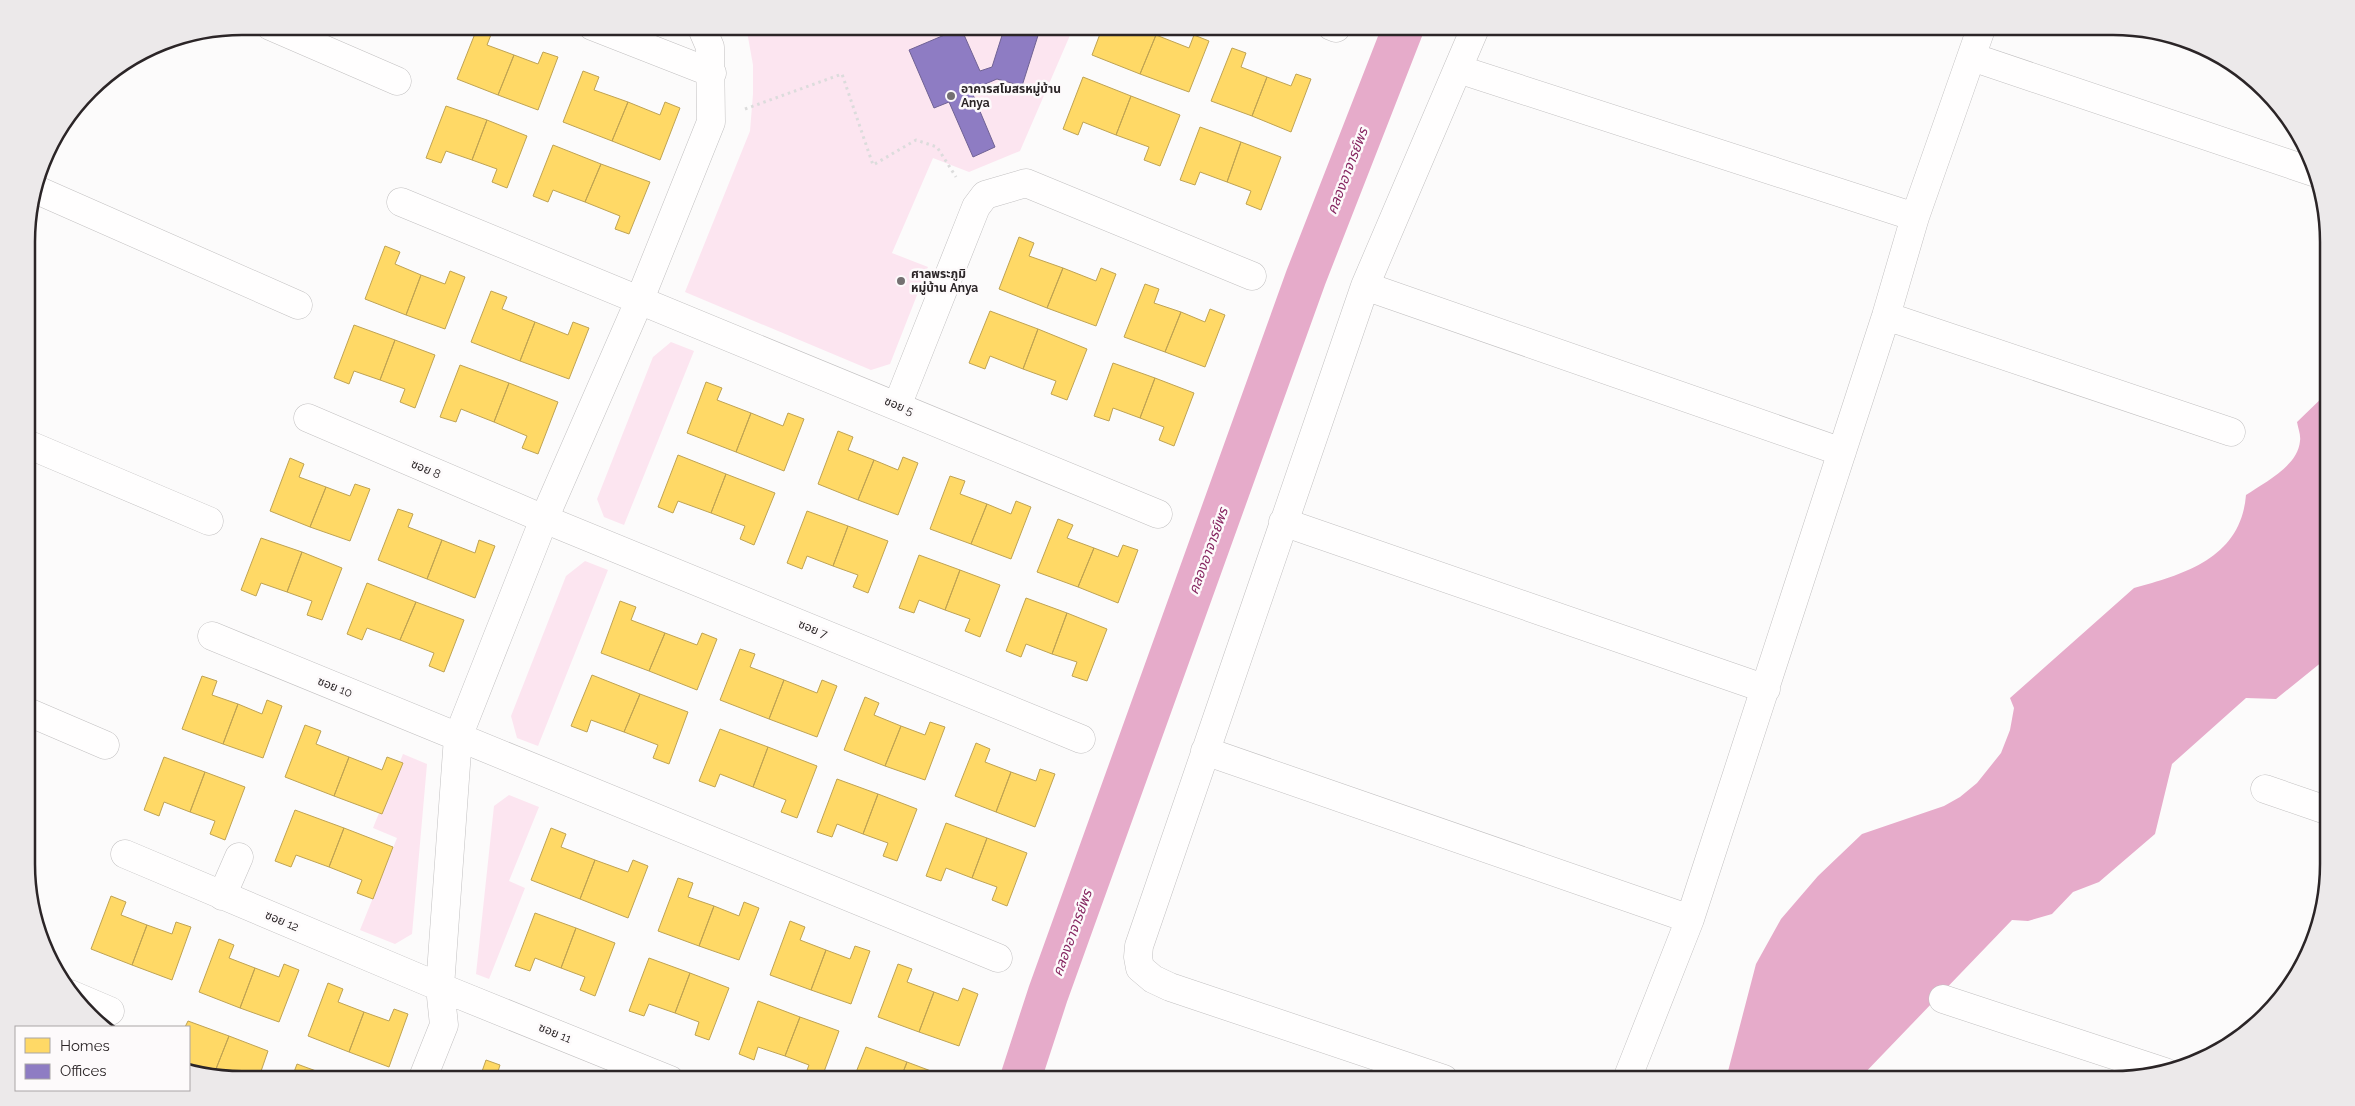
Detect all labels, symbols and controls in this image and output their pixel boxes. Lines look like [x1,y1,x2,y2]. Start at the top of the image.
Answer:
place label: อาคารสโมสรหมู่บ้าน Anya [961,82,1061,110]
marker: อาคารสโมสรหมู่บ้าน Anya [945,90,957,102]
water label: คลองอาจารย์พร [1323,125,1371,216]
place label: ศาลพระภูมิ หมู่บ้าน Anya [911,267,978,296]
marker: ศาลพระภูมิ หมู่บ้าน Anya [895,275,907,287]
street label: ซอย 5 [882,394,916,419]
street label: ซอย 8 [409,457,443,481]
water label: คลองอาจารย์พร [1185,505,1231,596]
street label: ซอย 7 [796,617,830,641]
street label: ซอย 10 [316,674,354,700]
water label: คลองอาจารย์พร [1049,887,1095,978]
street label: ซอย 12 [263,908,301,934]
street label: ซอย 11 [537,1020,573,1046]
legend [15,1026,190,1091]
text: Homes [60,1037,110,1055]
text: Offices [60,1062,107,1080]

